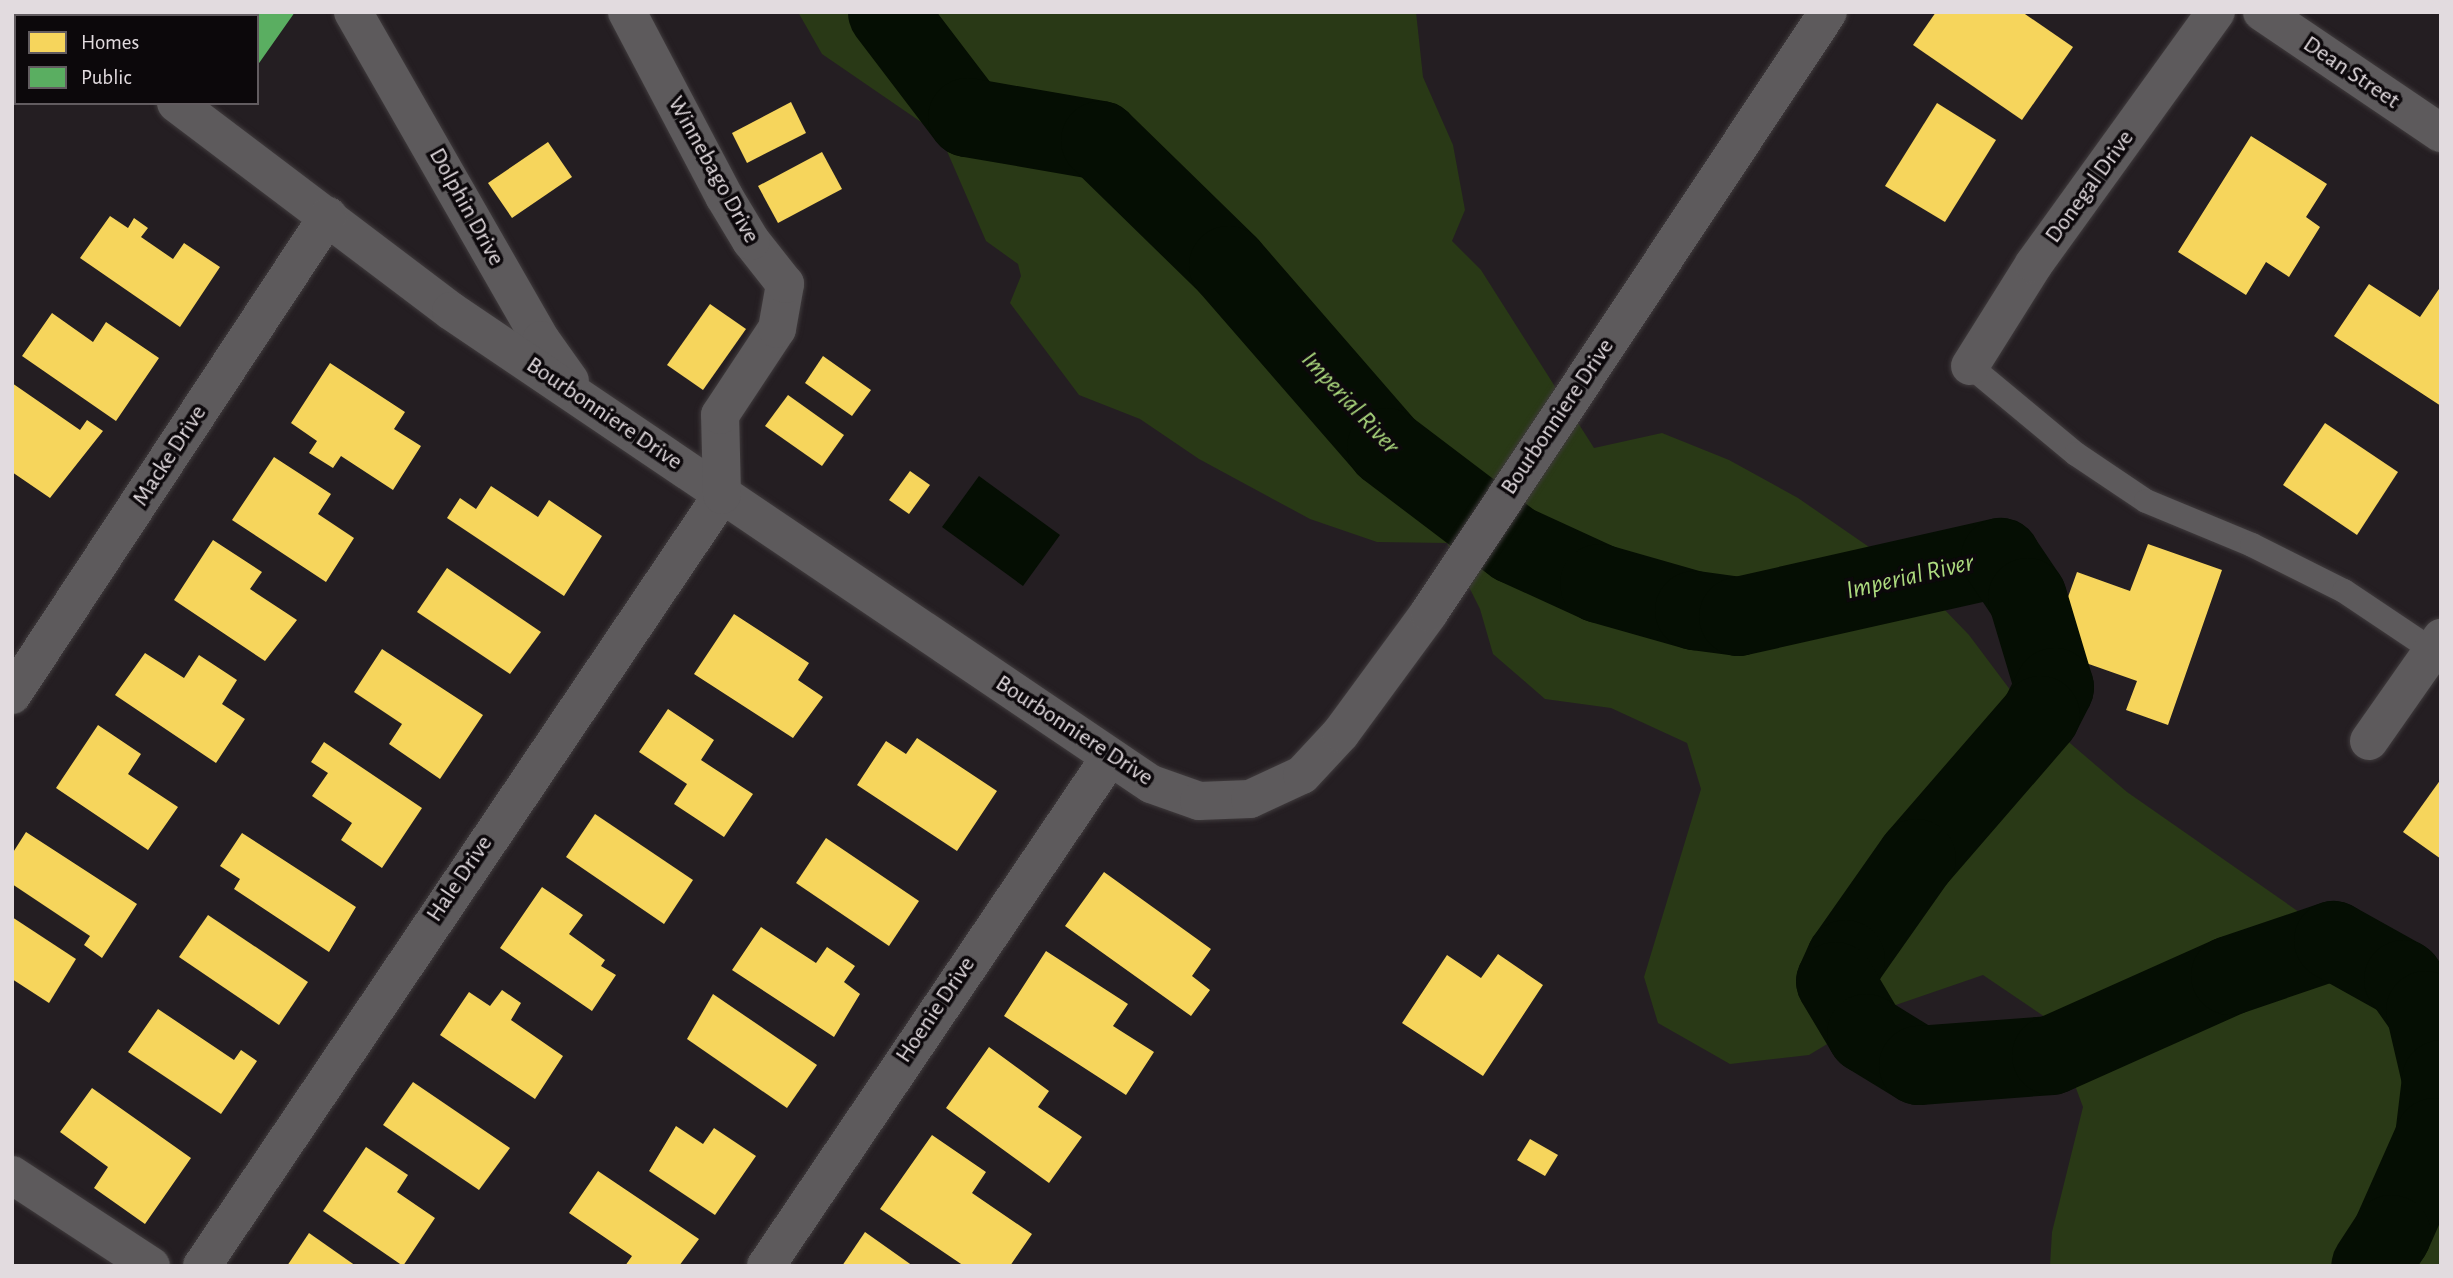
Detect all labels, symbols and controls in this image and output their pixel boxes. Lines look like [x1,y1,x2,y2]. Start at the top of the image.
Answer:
legend [14,14,259,105]
street label: Dean Street [2297,30,2405,116]
text: Homes [81,32,139,53]
text: Public [81,67,131,88]
street label: Winnebago Drive [661,91,765,249]
street label: Donegal Drive [2039,125,2141,249]
street label: Dolphin Drive [422,143,510,271]
street label: Bourbonniere Drive [1495,333,1621,501]
water label: Imperial River [1294,345,1406,461]
street label: Bourbonniere Drive [520,351,688,477]
street label: Macke Drive [127,400,213,512]
water label: Imperial River [1843,547,1977,607]
street label: Bourbonniere Drive [990,669,1158,793]
street label: Hale Drive [421,830,499,928]
street label: Hoenie Drive [890,951,982,1069]

